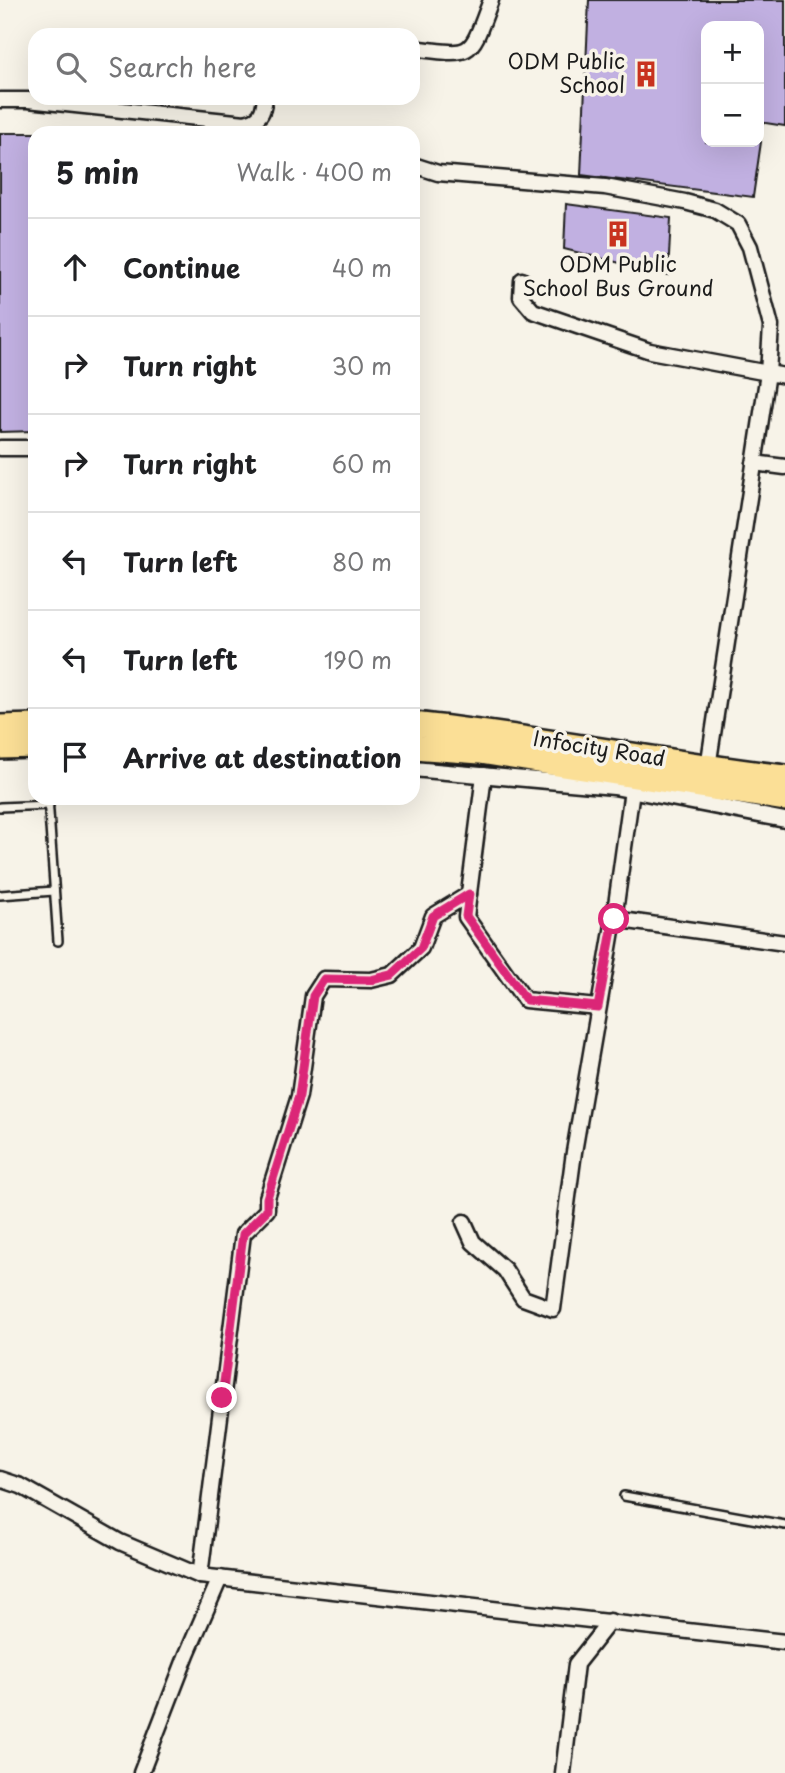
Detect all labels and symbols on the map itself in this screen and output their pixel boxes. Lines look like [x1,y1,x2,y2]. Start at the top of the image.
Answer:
place label: ODM Public School [508,44,625,100]
building icon: ODM Public School [631,59,661,89]
building icon: ODM Public School Bus Ground [603,219,633,249]
place label: ODM Public School Bus Ground [523,247,713,303]
street label: Infocity Road [531,721,668,773]
route start [598,903,629,934]
route end [206,1382,237,1413]

